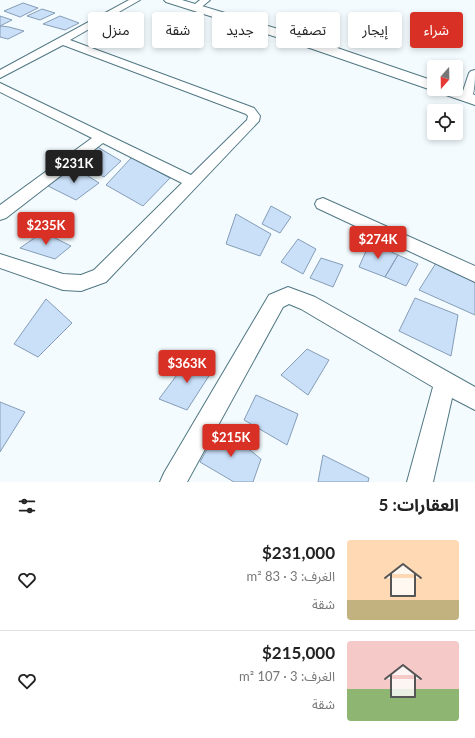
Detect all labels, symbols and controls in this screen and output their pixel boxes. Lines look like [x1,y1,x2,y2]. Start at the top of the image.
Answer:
chip: منزل [88,12,144,48]
chip: شقة [152,12,204,48]
chip: جديد [212,12,268,48]
chip: تصفية [276,12,340,48]
chip: إيجار [348,12,402,48]
chip: شراء [410,12,463,48]
north arrow [427,60,463,96]
map controls [427,60,463,140]
button: locate [427,104,463,140]
pin: $231K [46,150,102,184]
text: $231K [54,155,94,171]
pin: $235K [18,212,74,246]
text: $235K [26,217,66,233]
pin: $274K [350,226,406,260]
text: $274K [358,231,398,247]
pin: $363K [159,350,215,384]
text: $363K [167,355,207,371]
pin: $215K [203,424,259,458]
text: $215K [211,429,251,445]
text: العقارات: 5 [379,494,459,515]
icon: filters [16,495,38,517]
text: $231,000 [262,542,335,563]
icon: home [379,556,427,604]
text: الغرف: 3 · 83 m² [247,568,335,584]
icon: heart [16,569,38,591]
text: شقة [312,596,335,612]
text: $215,000 [262,642,335,663]
icon: home [379,657,427,705]
text: الغرف: 3 · 107 m² [239,668,335,684]
icon: heart [16,670,38,692]
text: شقة [312,696,335,712]

